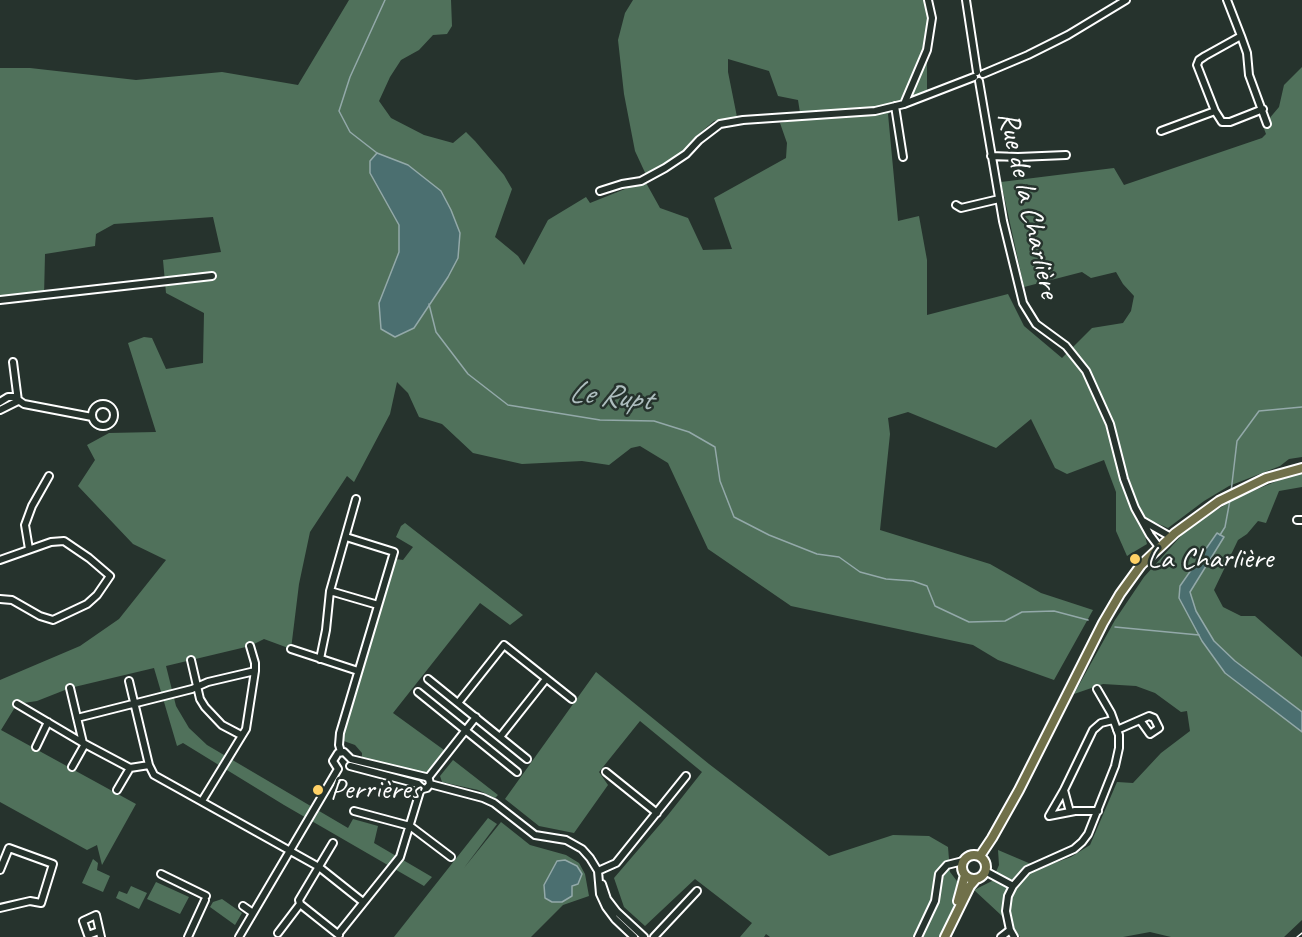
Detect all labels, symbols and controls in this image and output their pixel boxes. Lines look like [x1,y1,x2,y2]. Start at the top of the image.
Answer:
street label: Rue de la Charlière [989,108,1067,302]
water label: Le Rupt [567,374,653,420]
place label: La Charlière [1147,541,1273,577]
marker: La Charlière [1128,552,1142,566]
place label: Perrières [330,772,421,808]
marker: Perrières [311,783,325,797]

